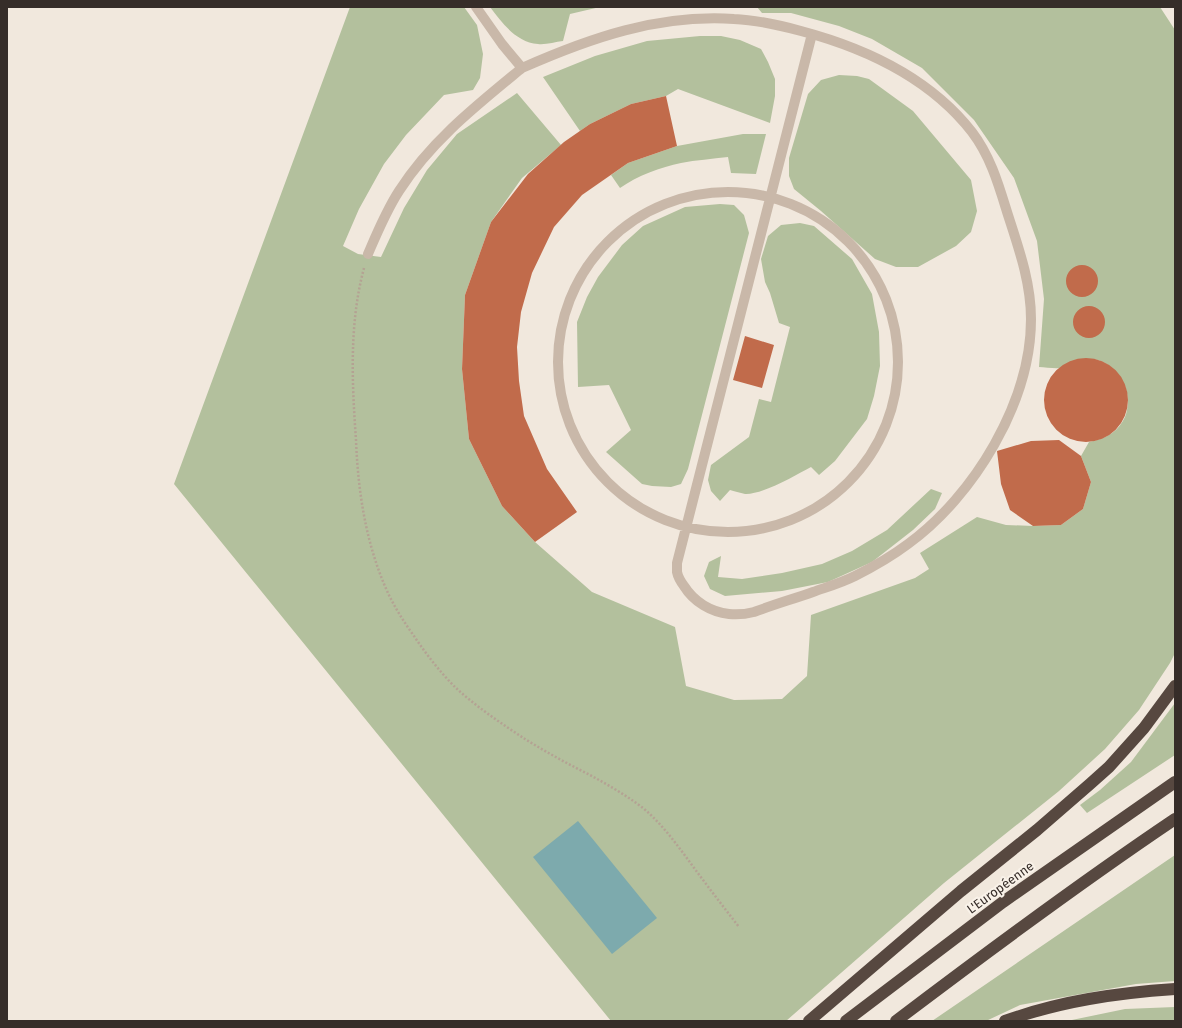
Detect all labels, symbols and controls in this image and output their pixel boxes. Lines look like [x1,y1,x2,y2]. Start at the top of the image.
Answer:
street label: L'Européenne [964,858,1037,917]

